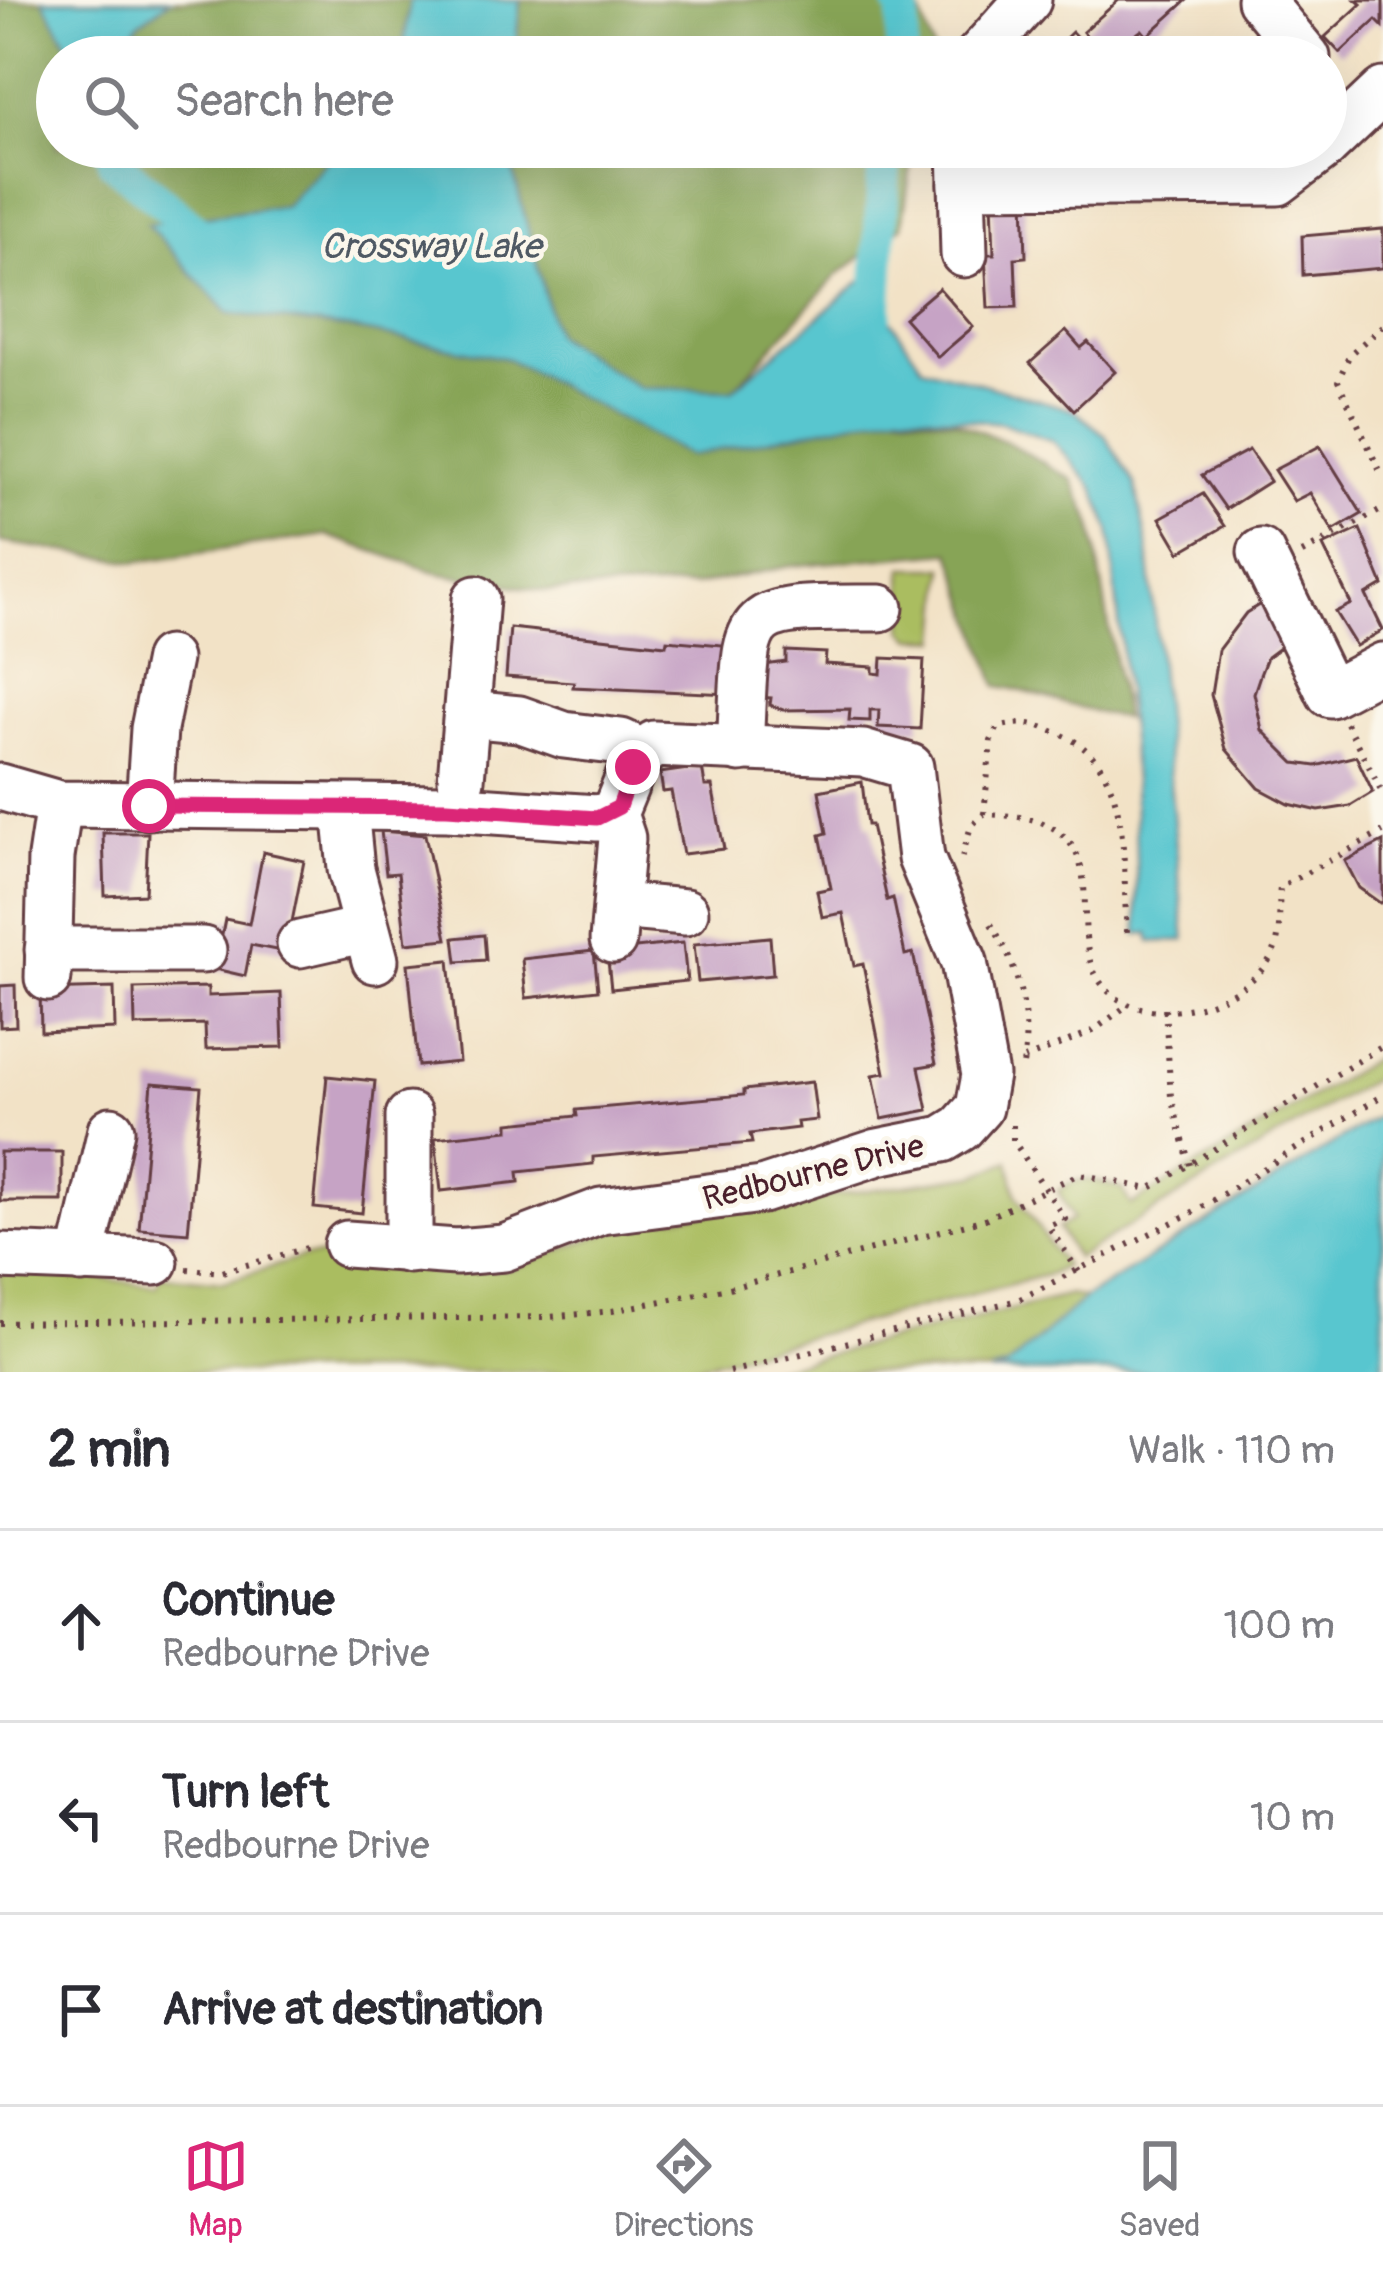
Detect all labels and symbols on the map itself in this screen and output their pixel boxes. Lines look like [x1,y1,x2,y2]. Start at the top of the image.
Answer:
water label: Crossway Lake [321,224,544,269]
route end [606,740,660,794]
route start [122,779,176,833]
street label: Redbourne Drive [699,1125,928,1220]

